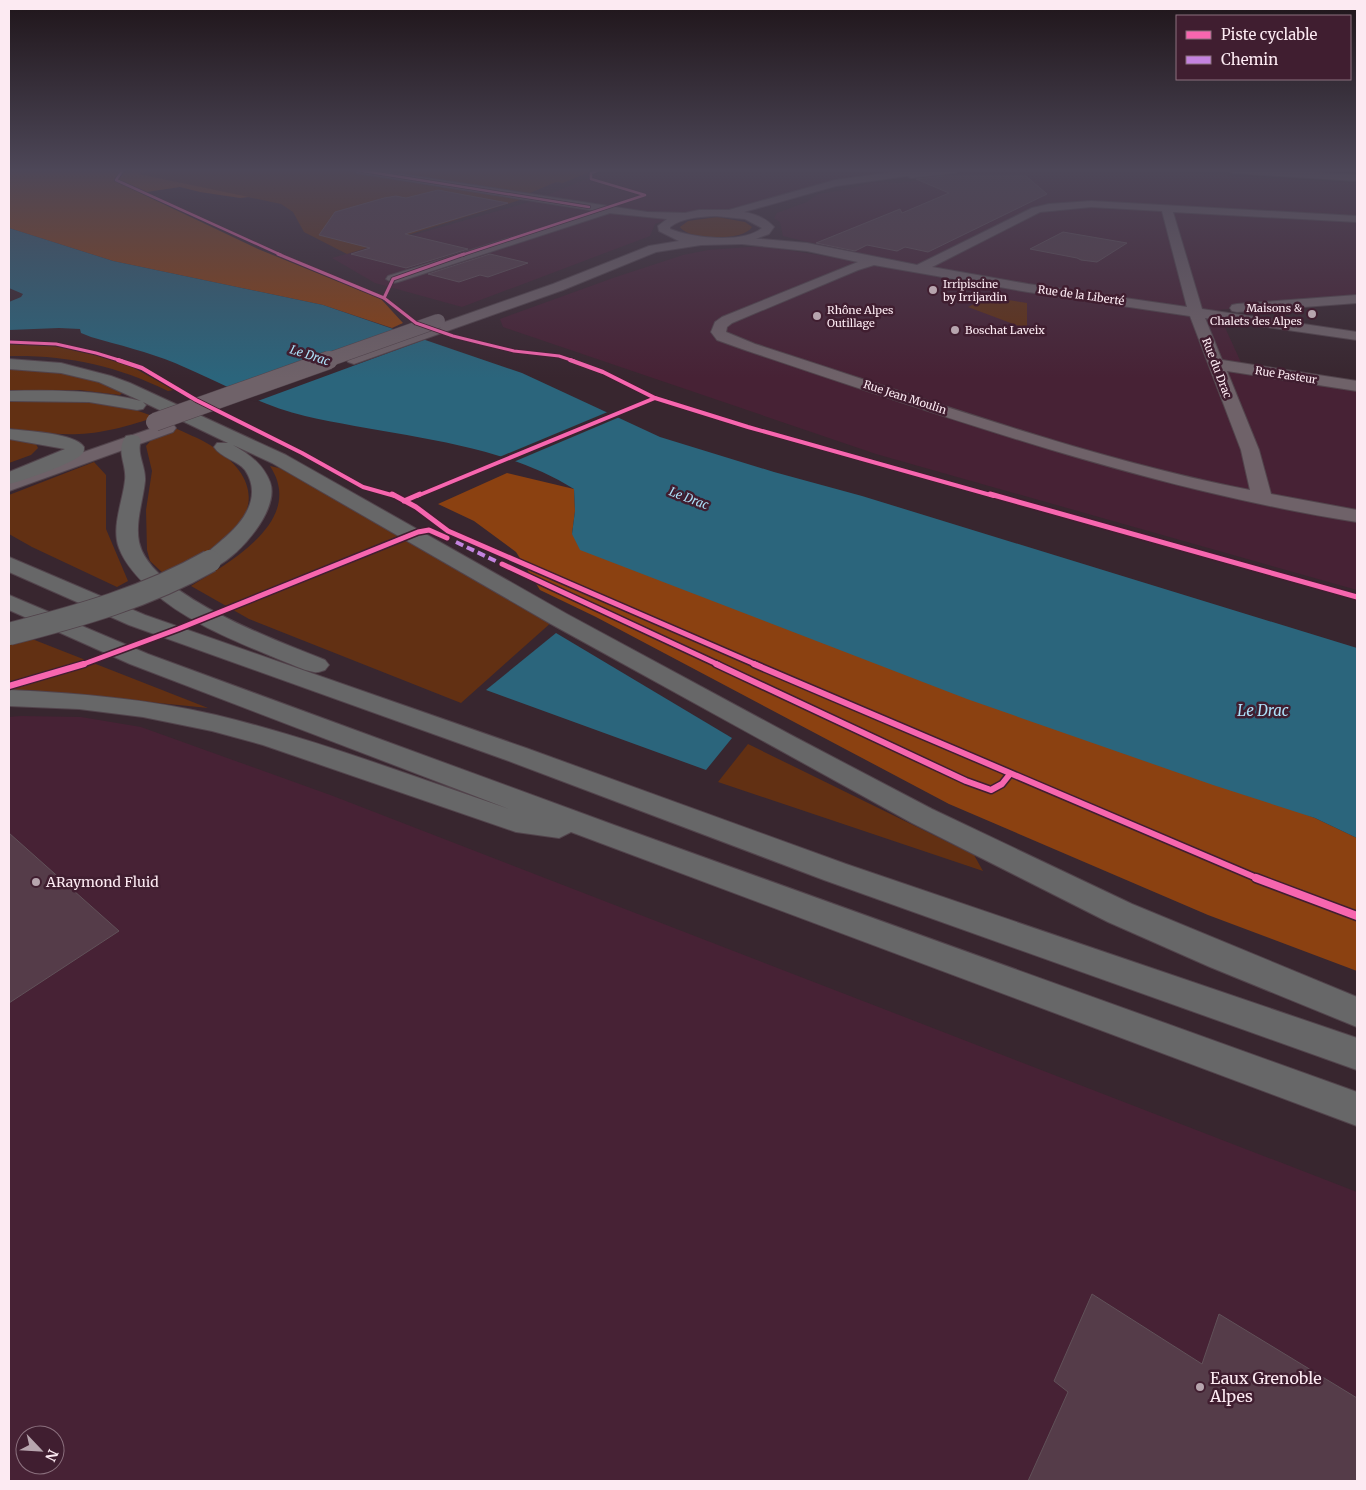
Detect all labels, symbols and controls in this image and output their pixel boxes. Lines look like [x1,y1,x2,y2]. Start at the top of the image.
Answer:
legend [1176,15,1351,80]
text: Piste cyclable [1221,25,1318,44]
text: Chemin [1221,50,1278,69]
place label: Irripiscine by Irrijardin [942,277,1008,304]
street label: Rue de la Liberté [1037,282,1125,308]
marker: Irripiscine by Irrijardin [927,284,939,296]
place label: Maisons & Chalets des Alpes [1210,301,1303,328]
place label: Rhône Alpes Outillage [827,303,893,330]
marker: Maisons & Chalets des Alpes [1306,308,1318,320]
marker: Rhône Alpes Outillage [811,310,823,322]
place label: Boschat Laveix [965,323,1045,337]
marker: Boschat Laveix [949,324,961,336]
street label: Rue du Drac [1199,336,1235,401]
water label: Le Drac [288,342,332,369]
street label: Rue Pasteur [1254,363,1318,387]
street label: Rue Jean Moulin [862,377,949,417]
water label: Le Drac [667,484,711,513]
water label: Le Drac [1237,701,1289,720]
place label: ARaymond Fluid [45,873,159,891]
marker: ARaymond Fluid [30,876,42,888]
place label: Eaux Grenoble Alpes [1209,1368,1322,1406]
marker: Eaux Grenoble Alpes [1194,1381,1206,1393]
north arrow [15,1425,65,1475]
text: N [41,1447,62,1464]

